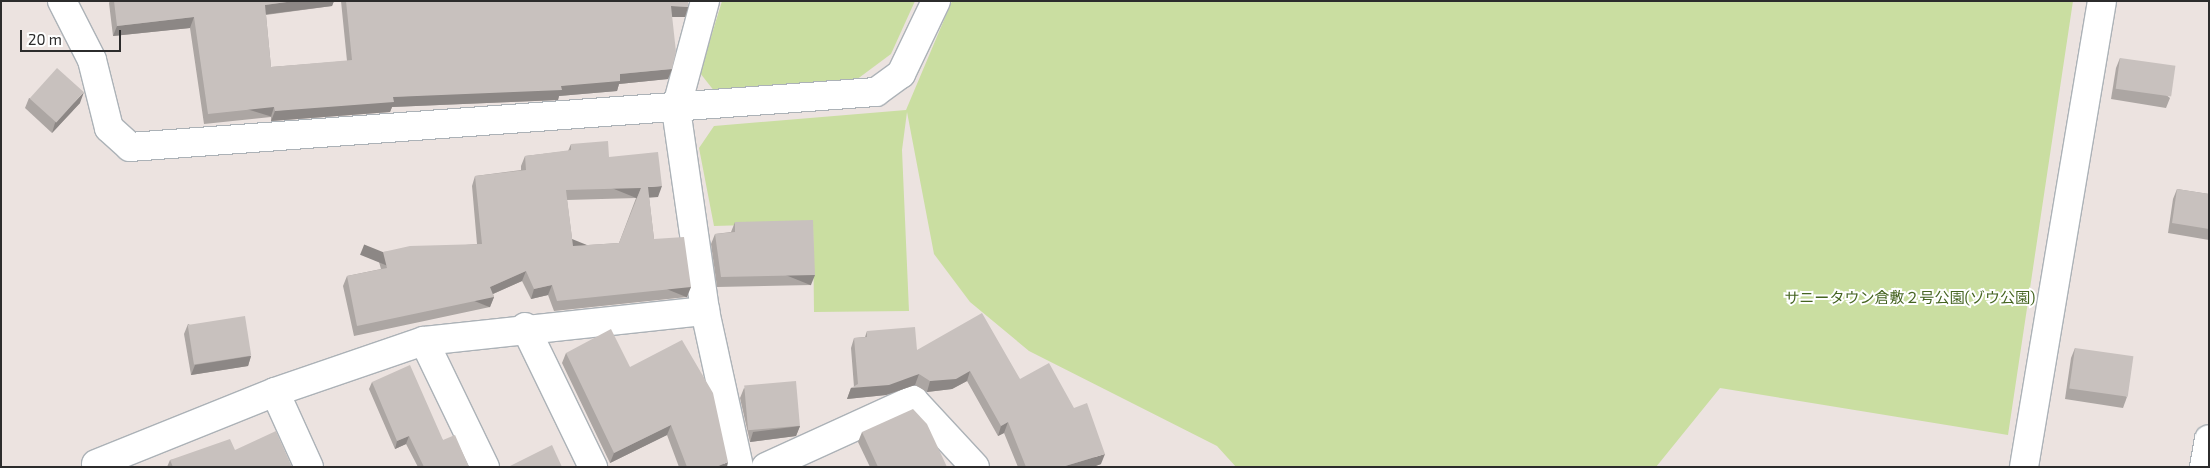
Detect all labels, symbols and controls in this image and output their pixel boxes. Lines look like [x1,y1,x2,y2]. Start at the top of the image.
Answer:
scale bar [22,20,124,52]
text: 20 m [28,30,62,48]
park label: サニータウン倉敷２号公園(ゾウ公園) [1785,289,2035,307]

